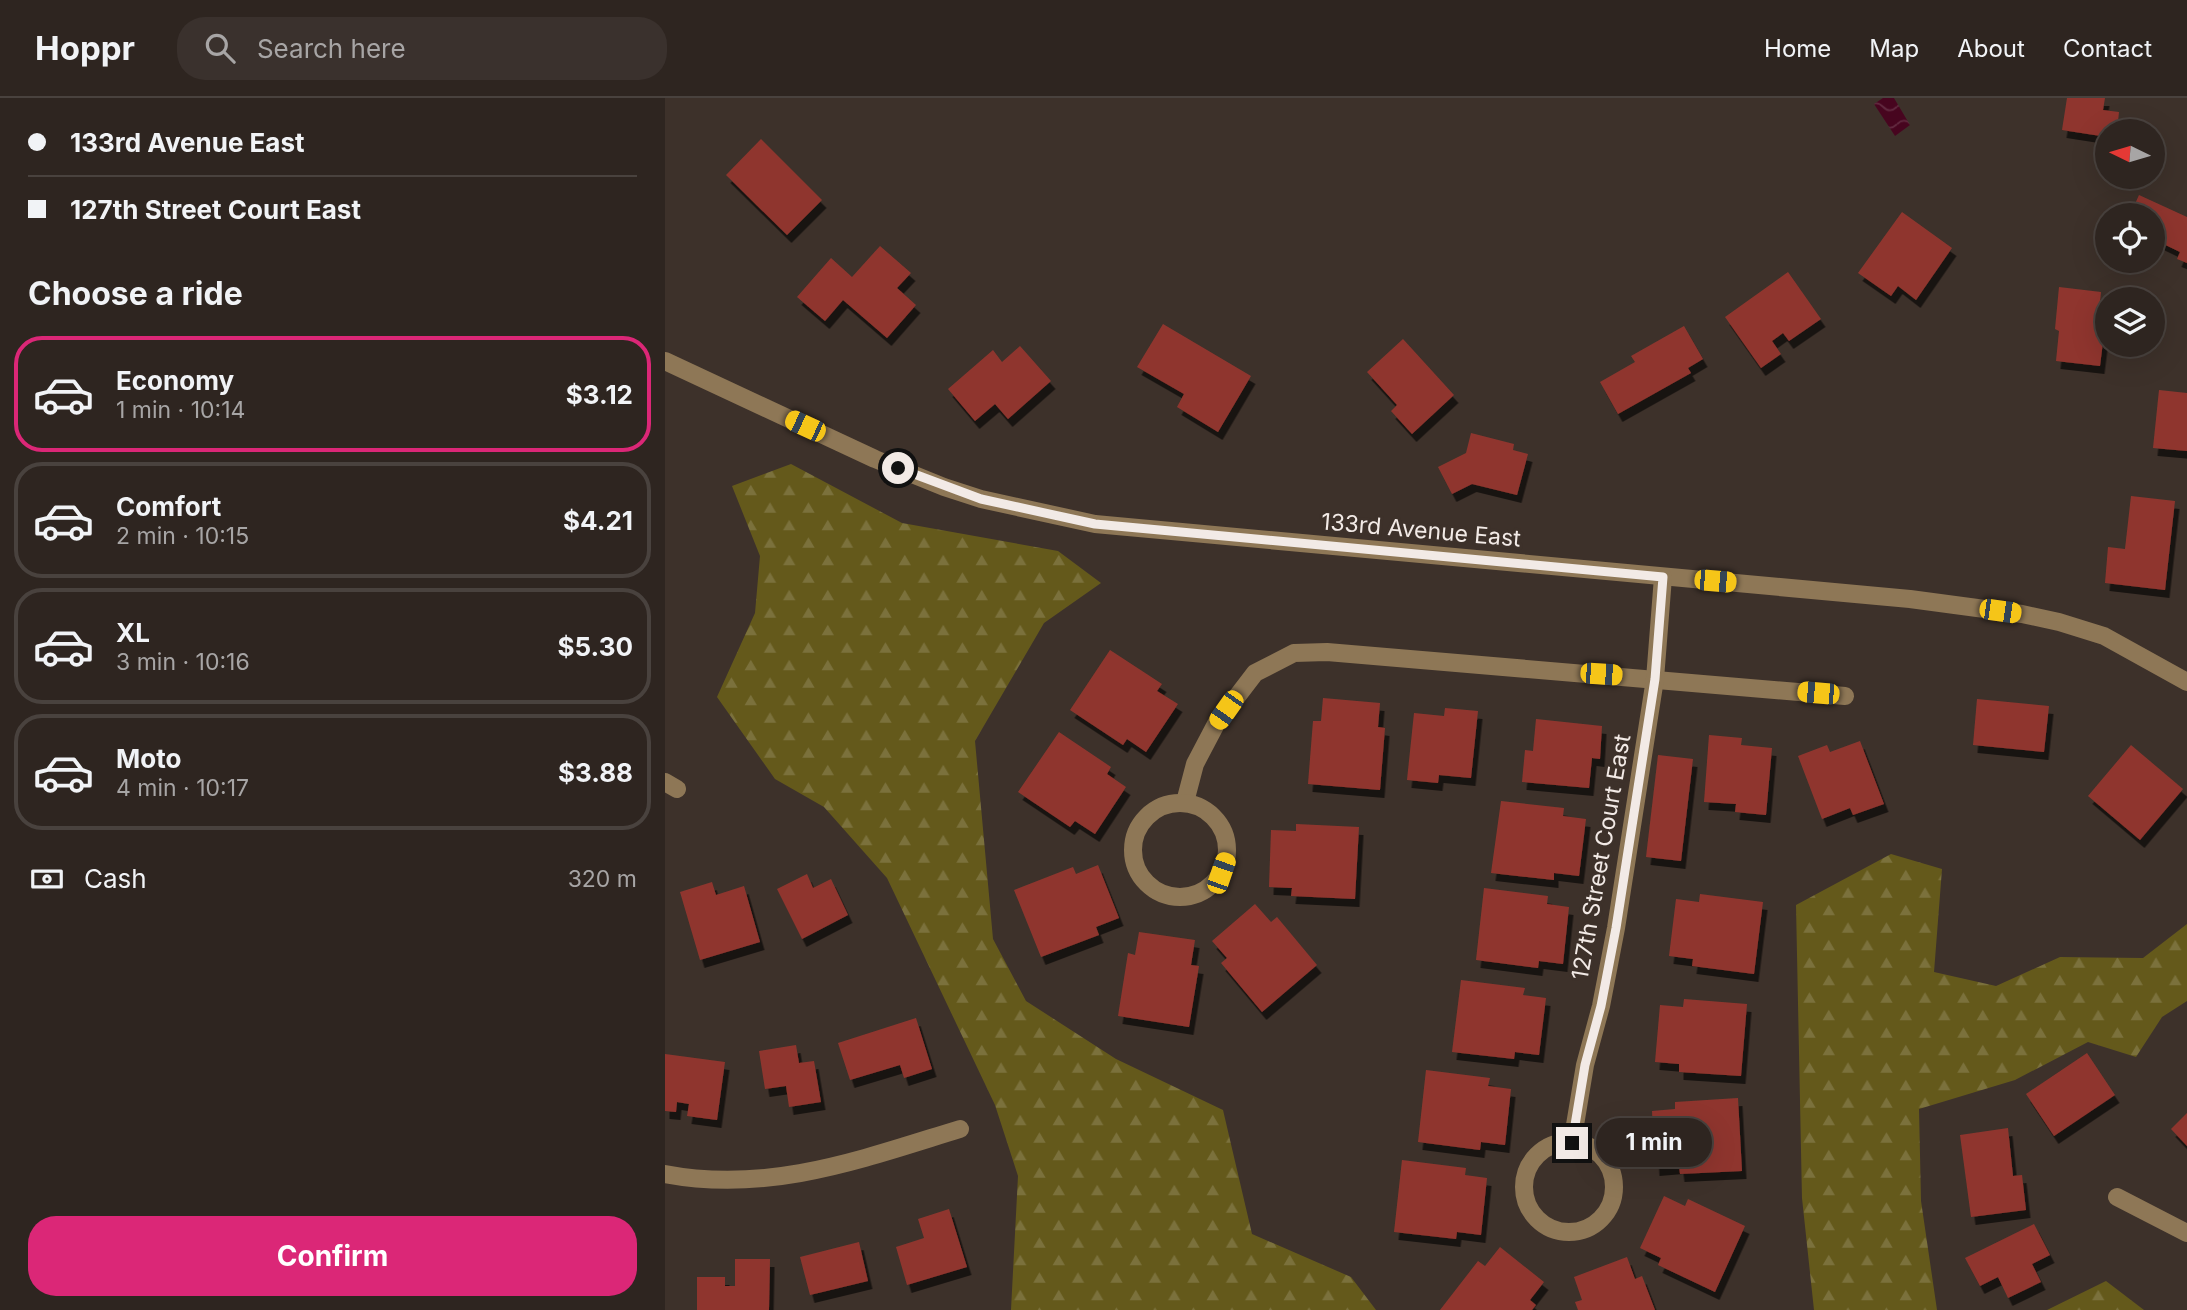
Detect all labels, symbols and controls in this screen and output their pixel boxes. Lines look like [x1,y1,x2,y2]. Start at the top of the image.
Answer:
search box [177,17,667,80]
text: Hoppr [35,28,135,68]
icon: search [201,29,239,67]
text: Search here [257,33,406,64]
text: Home [1764,34,1831,63]
text: Map [1869,34,1919,63]
text: About [1957,34,2025,63]
text: Contact [2063,34,2152,63]
north arrow [2095,119,2165,189]
map controls [2095,119,2165,357]
text: 133rd Avenue East [70,127,305,158]
text: 127th Street Court East [70,194,361,225]
button: locate [2095,203,2165,273]
text: Choose a ride [28,274,243,313]
button: layers [2095,287,2165,357]
icon: car [32,363,95,426]
text: Economy [116,365,234,396]
text: $3.12 [566,379,633,410]
text: 1 min · 10:14 [116,396,245,424]
car [782,408,829,444]
route start [882,452,914,484]
icon: car [32,489,95,552]
text: Comfort [116,491,221,522]
text: $4.21 [563,505,633,536]
street label: 133rd Avenue East [1320,507,1522,553]
text: 2 min · 10:15 [116,522,249,550]
car [1694,569,1737,593]
car [1978,598,2023,624]
icon: car [32,615,95,678]
text: XL [116,617,150,648]
text: $5.30 [558,631,633,662]
text: 3 min · 10:16 [116,648,250,676]
car [1580,662,1623,686]
car [1797,681,1840,705]
car [1206,687,1247,733]
street label: 127th Street Court East [1566,732,1636,982]
icon: car [32,741,95,804]
text: Moto [116,743,181,774]
text: $3.88 [558,757,633,788]
text: 4 min · 10:17 [116,774,249,802]
car [1205,850,1238,896]
icon: cash [28,860,66,898]
text: Cash [84,863,147,894]
text: 320 m [568,865,637,893]
callout: 1 min [1597,1118,1712,1168]
route end [1556,1127,1588,1159]
text: 1 min [1626,1128,1682,1156]
button: Confirm [28,1216,637,1296]

